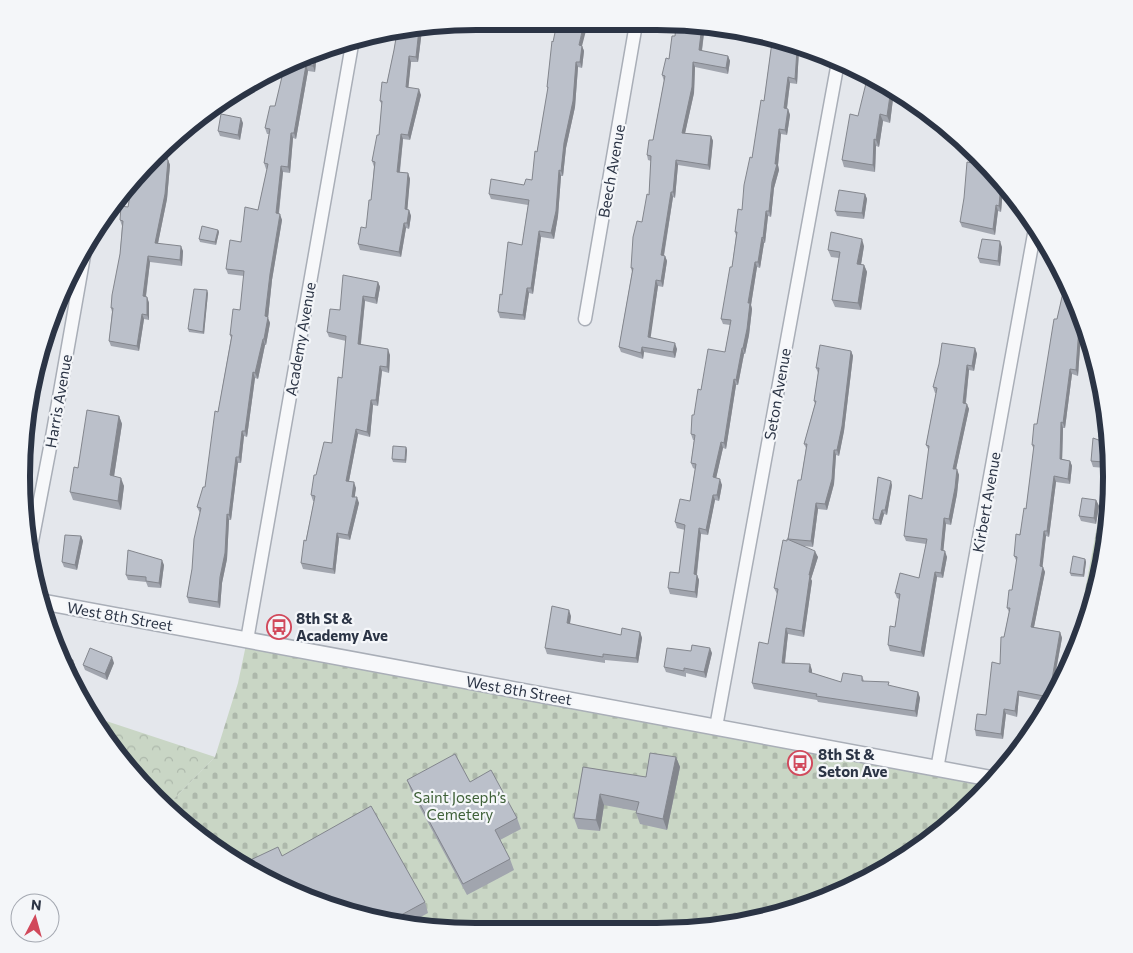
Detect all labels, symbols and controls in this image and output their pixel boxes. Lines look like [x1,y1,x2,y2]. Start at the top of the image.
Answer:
street label: Beech Avenue [594,123,628,219]
street label: Academy Avenue [281,281,319,397]
street label: Seton Avenue [760,347,794,441]
street label: Harris Avenue [41,353,75,449]
street label: Kirbert Avenue [968,450,1004,554]
street label: West 8th Street [66,598,174,634]
place label: 8th St & Academy Ave [296,609,388,644]
bus stop icon: 8th St & Academy Ave [266,614,292,640]
street label: West 8th Street [465,672,573,708]
place label: 8th St & Seton Ave [818,745,888,780]
bus stop icon: 8th St & Seton Ave [787,750,813,776]
park label: Saint Joseph’s Cemetery [414,788,507,823]
north arrow [10,893,60,943]
text: N [30,896,43,914]

